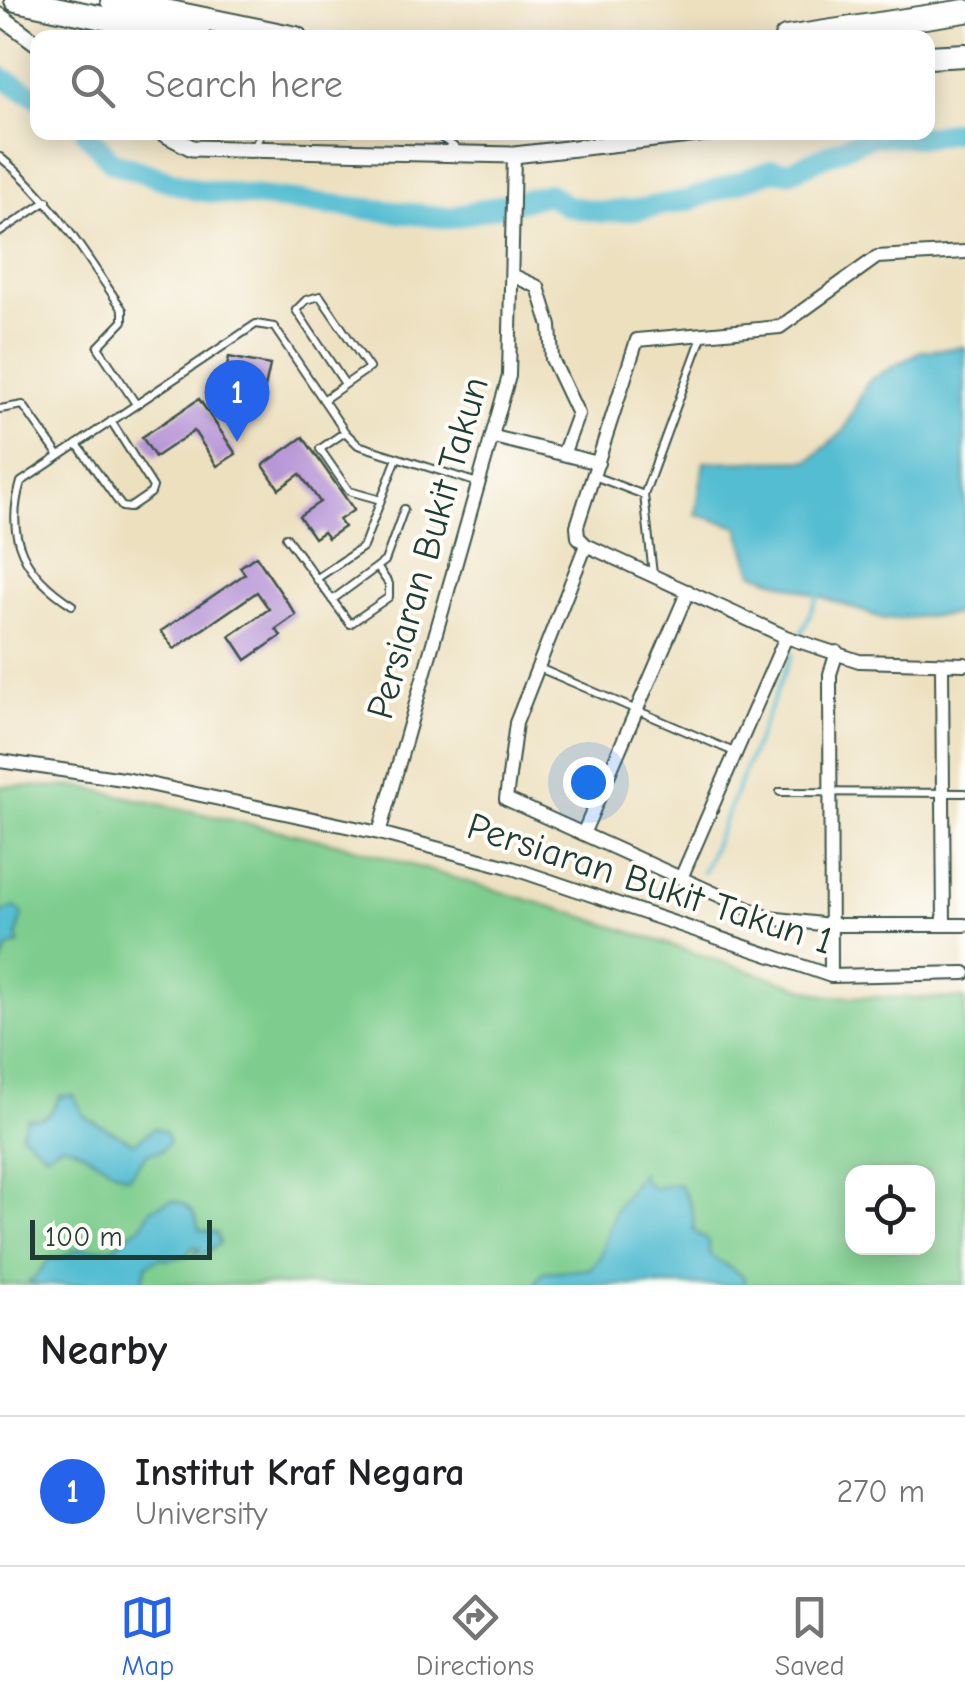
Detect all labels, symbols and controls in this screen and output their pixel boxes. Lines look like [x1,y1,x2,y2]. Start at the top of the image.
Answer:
search box [30,30,935,140]
icon: search [65,58,120,113]
text: Search here [145,63,343,107]
pin: 1 [204,360,270,442]
street label: Persiaran Bukit Takun [358,372,498,724]
your location [563,757,614,808]
street label: Persiaran Bukit Takun 1 [462,804,838,964]
map controls [845,1165,935,1255]
button: locate [845,1165,935,1255]
scale bar [30,1215,212,1260]
text: 100 m [45,1221,123,1253]
text: Nearby [40,1326,167,1375]
text: Institut Kraf Negara [135,1451,465,1495]
text: 1 [66,1473,79,1510]
text: 270 m [837,1473,925,1510]
text: University [135,1495,268,1532]
tab: Map [120,1590,175,1682]
tab: Directions [416,1590,534,1682]
tab: Saved [775,1590,845,1682]

